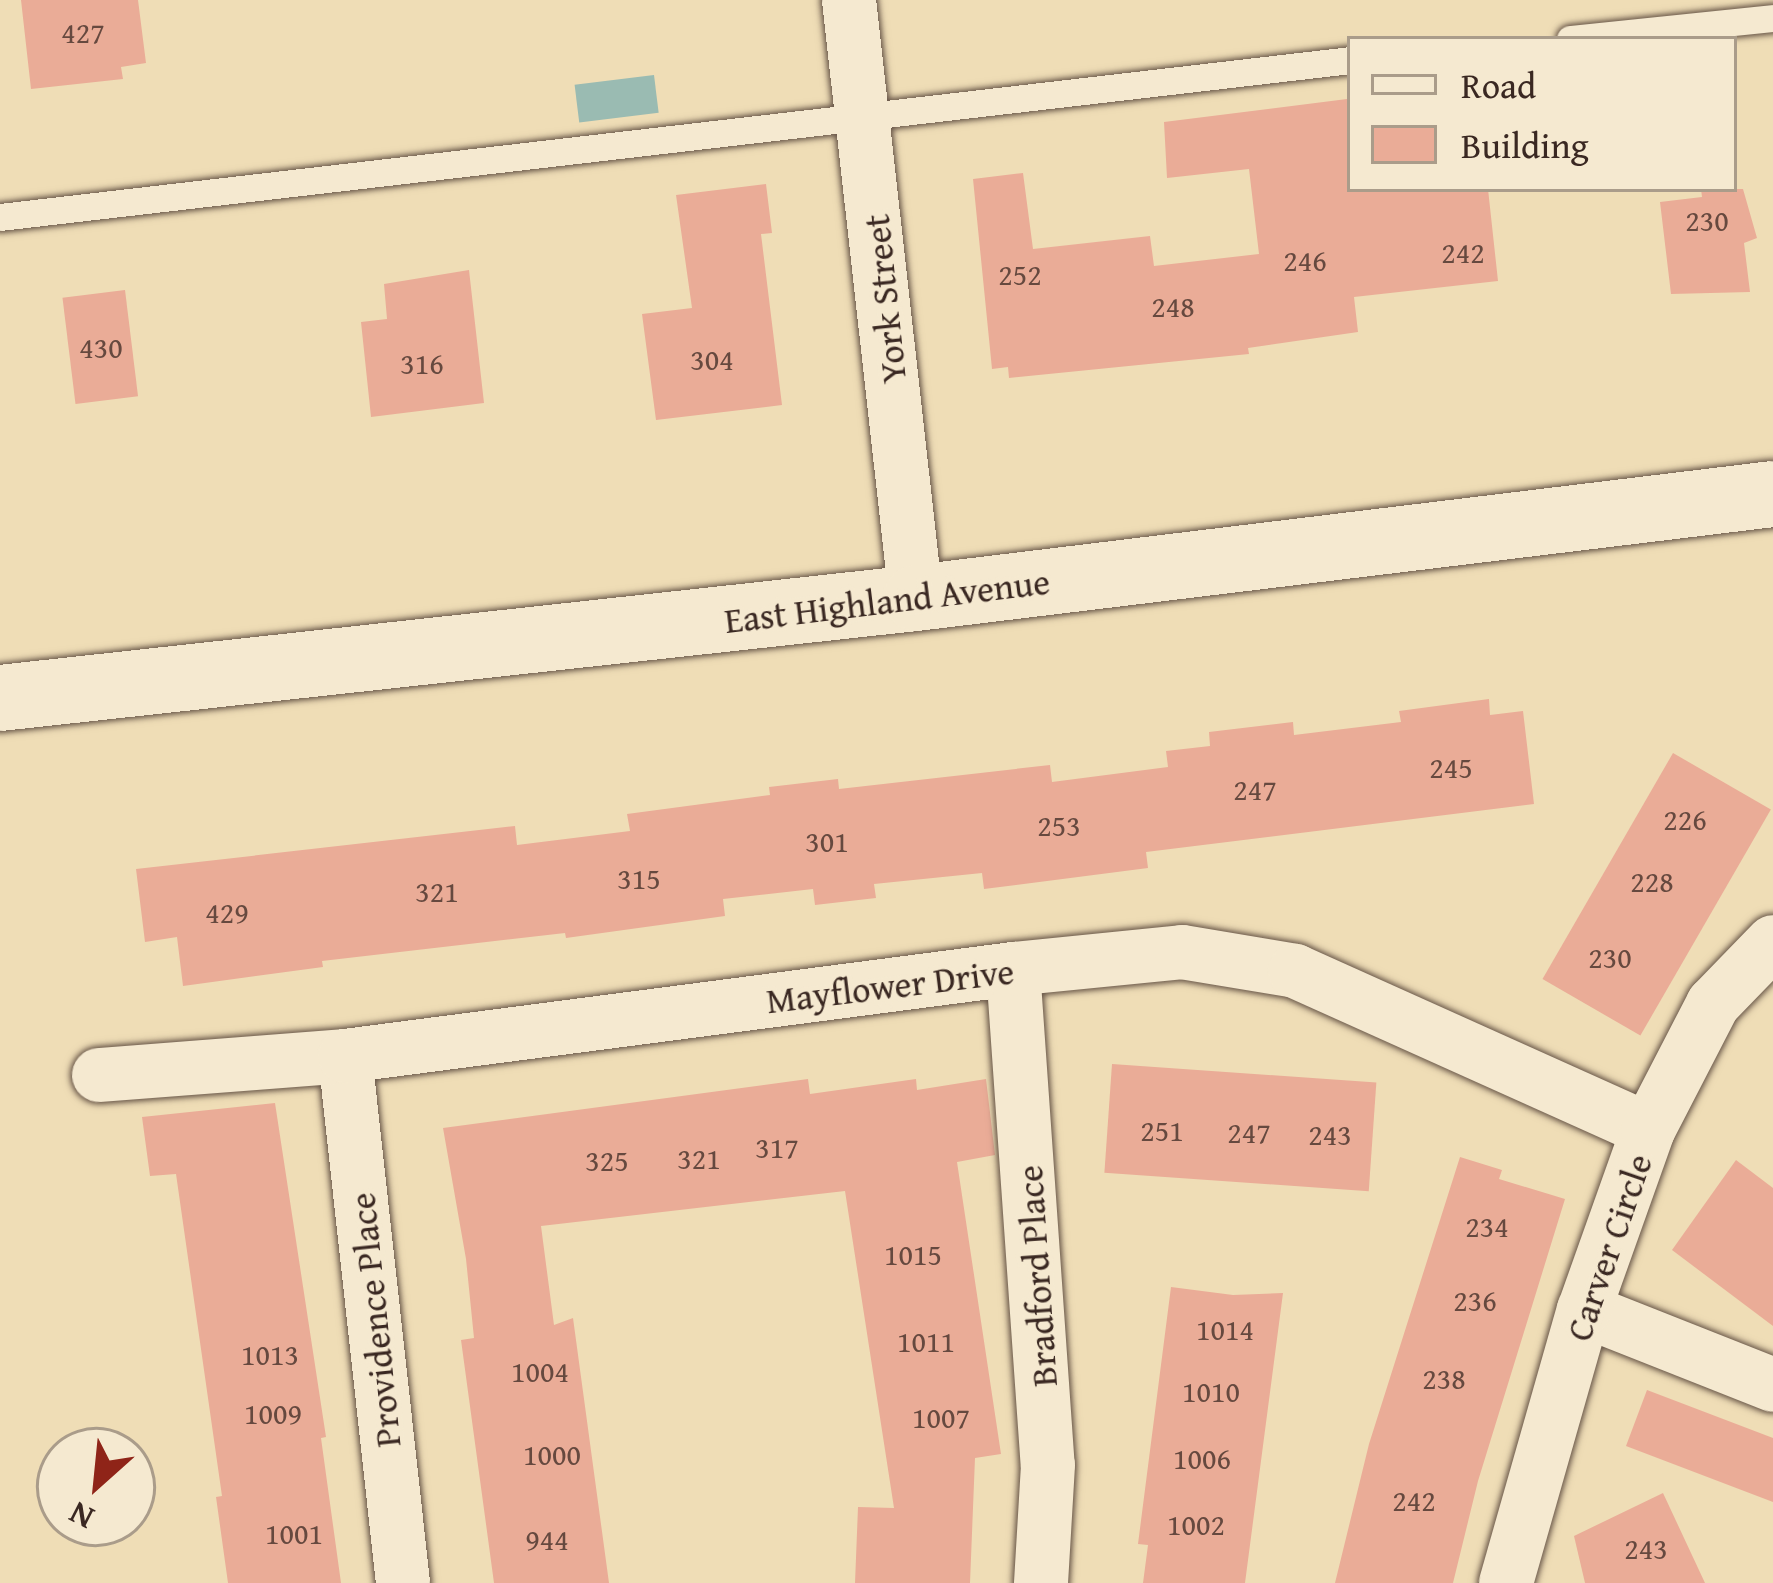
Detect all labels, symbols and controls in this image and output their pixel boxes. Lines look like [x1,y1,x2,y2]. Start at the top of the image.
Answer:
house number: 427 [61,14,105,50]
legend [1347,36,1737,192]
text: Road [1461,58,1536,111]
text: Building [1461,118,1589,171]
house number: 230 [1685,202,1729,238]
street label: York Street [854,212,914,386]
house number: 242 [1441,234,1485,270]
house number: 246 [1283,242,1327,278]
house number: 252 [998,256,1042,292]
house number: 248 [1151,288,1195,324]
house number: 430 [79,329,123,365]
house number: 304 [690,341,734,377]
house number: 316 [400,345,444,381]
street label: East Highland Avenue [722,559,1052,641]
house number: 245 [1429,749,1473,785]
house number: 247 [1233,771,1277,807]
house number: 226 [1663,801,1707,837]
house number: 253 [1037,807,1081,843]
house number: 301 [805,823,849,859]
house number: 315 [617,860,661,896]
house number: 228 [1630,863,1674,899]
house number: 321 [415,873,459,909]
house number: 429 [205,894,249,930]
house number: 230 [1588,939,1632,975]
street label: Mayflower Drive [764,948,1016,1022]
house number: 251 [1140,1112,1184,1148]
house number: 247 [1227,1114,1271,1150]
house number: 243 [1308,1116,1352,1152]
house number: 317 [755,1129,799,1165]
house number: 321 [677,1140,721,1176]
house number: 325 [585,1142,629,1178]
street label: Carver Circle [1556,1148,1660,1346]
street label: Bradford Place [1007,1164,1065,1388]
street label: Providence Place [339,1191,409,1449]
house number: 234 [1465,1208,1509,1244]
house number: 1015 [884,1236,942,1272]
house number: 236 [1453,1282,1497,1318]
house number: 1014 [1196,1311,1254,1347]
house number: 1011 [897,1323,955,1359]
house number: 1013 [241,1336,299,1372]
house number: 1004 [511,1353,569,1389]
house number: 238 [1422,1360,1466,1396]
house number: 1010 [1182,1373,1240,1409]
house number: 1009 [244,1395,302,1431]
house number: 1007 [912,1399,970,1435]
north arrow [36,1427,156,1547]
house number: 1000 [523,1436,581,1472]
house number: 1006 [1173,1440,1231,1476]
house number: 242 [1392,1482,1436,1518]
text: N [60,1490,102,1543]
house number: 1002 [1167,1506,1225,1542]
house number: 1001 [265,1515,323,1551]
house number: 944 [525,1521,569,1557]
house number: 243 [1624,1530,1668,1566]

